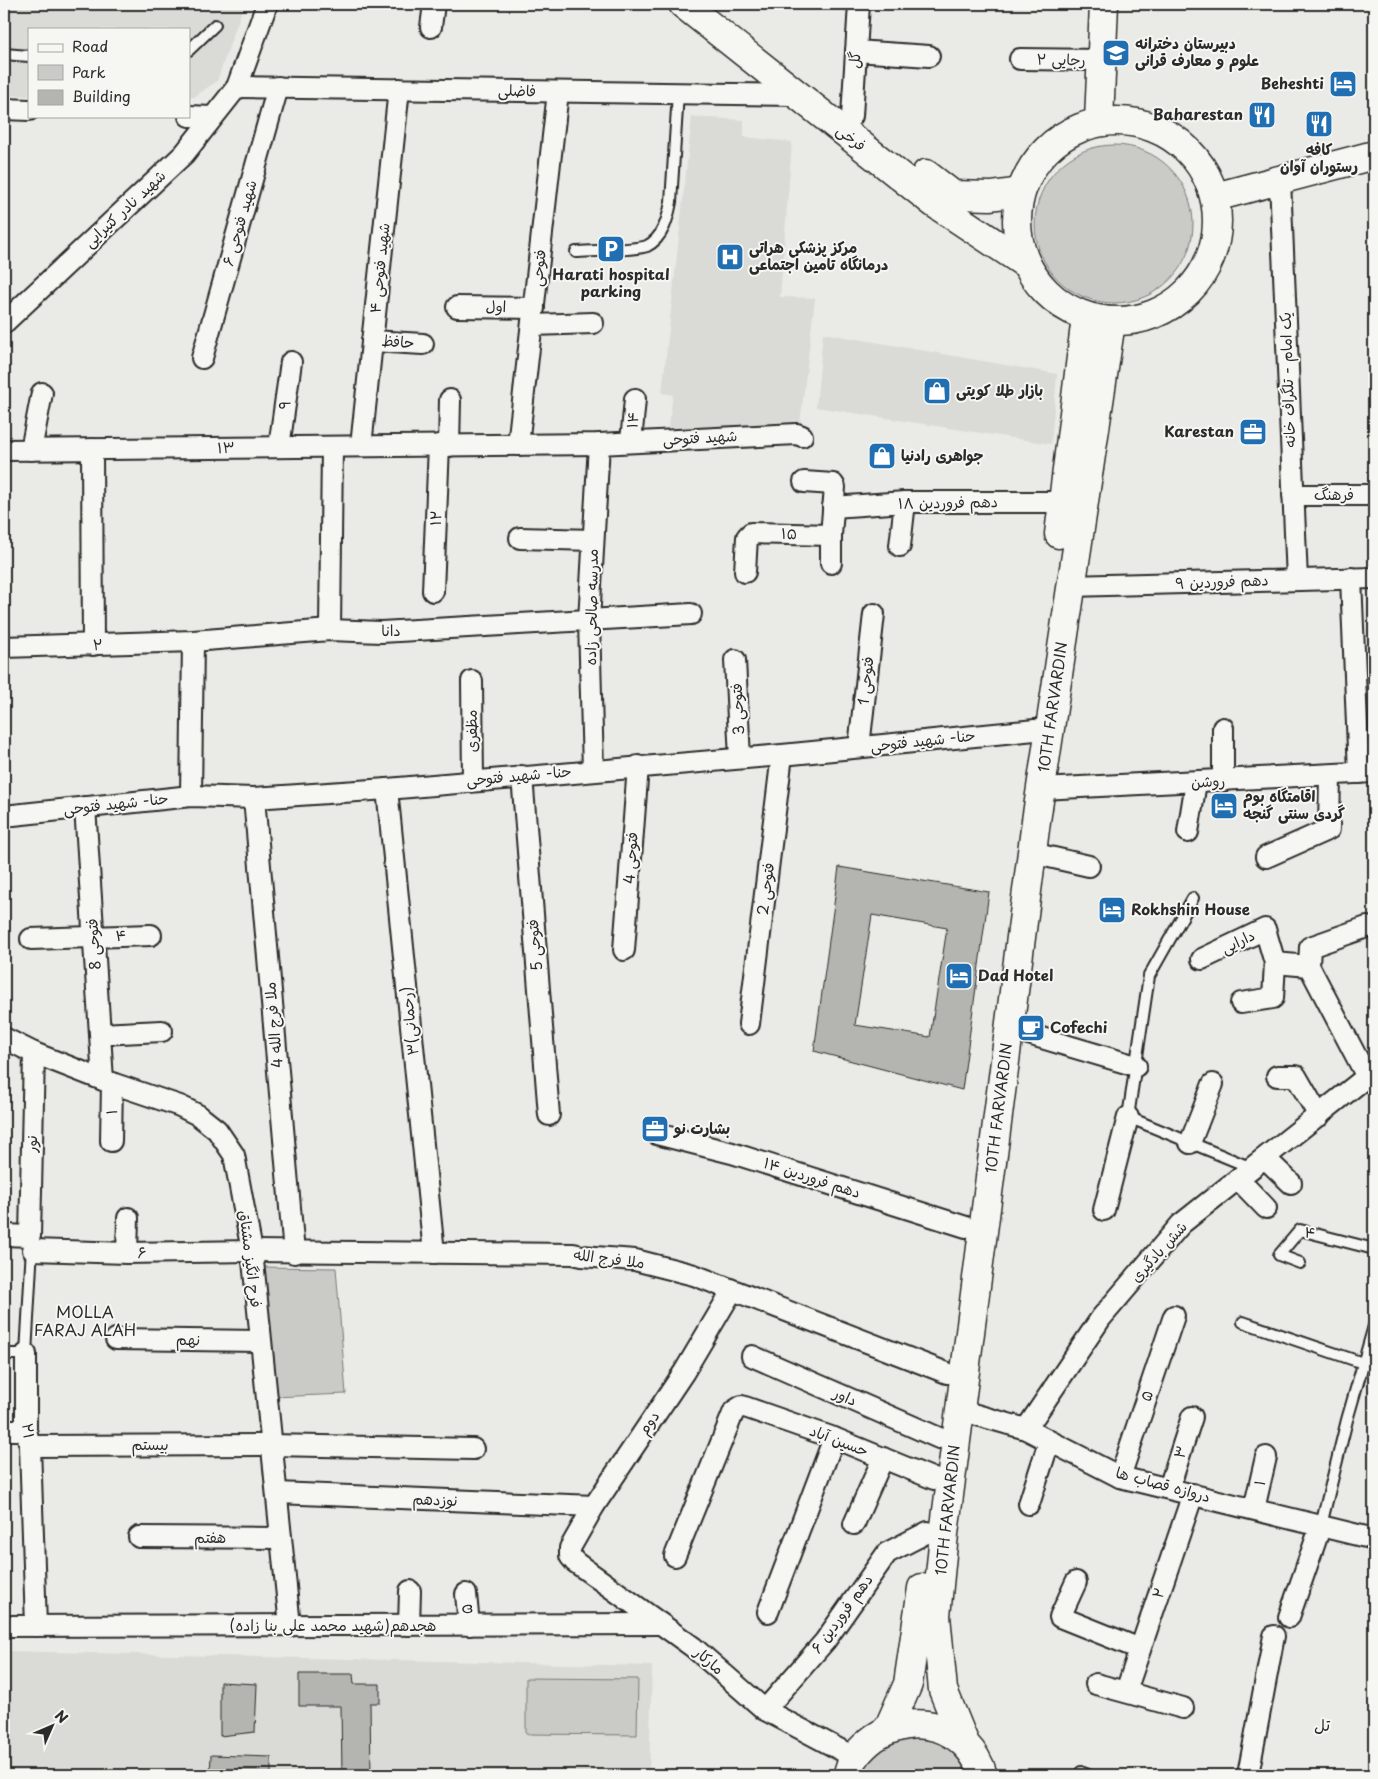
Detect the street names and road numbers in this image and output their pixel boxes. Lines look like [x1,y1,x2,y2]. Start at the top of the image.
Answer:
street label: رجایی ۲ [1036,47,1086,70]
street label: گل [841,50,866,69]
street label: فاضلی [498,78,536,101]
street label: فرخی [832,118,872,156]
street label: شهید نادر کتیرایی [78,164,170,252]
street label: شهید فتوحی ۶ [215,177,262,268]
street label: شهید فتوحی ۴ [362,222,395,314]
street label: فتوحی [524,248,551,288]
street label: اول [485,294,507,317]
street label: یک امام - تلگراف خانه [1273,312,1301,448]
street label: حافظ [381,328,415,353]
street label: ۹ [271,399,296,411]
street label: ۱۴ [619,411,644,429]
street label: شهید فتوحی [662,423,738,450]
street label: ۱۳ [217,435,235,458]
street label: فرهنگ [1314,482,1354,505]
street label: دهم فروردین ۱۸ [898,489,998,516]
street label: ۱۲ [423,510,446,526]
street label: ۱۵ [781,521,797,544]
street label: مدرسه صالحی زاده [578,548,603,666]
street label: دهم فروردین ۹ [1175,567,1269,596]
street label: دانا [381,618,401,641]
street label: ۲ [92,632,103,655]
street label: 10TH FARVARDIN [1031,640,1072,773]
street label: فتوحی 1 [851,655,879,706]
street label: فتوحی 3 [724,682,749,736]
street label: مظفری [459,710,482,753]
street label: حنا- شهید فتوحی [869,723,977,756]
street label: حنا- شهید فتوحی [465,758,572,791]
street label: روشن [1190,768,1226,793]
street label: حنا- شهید فتوحی [62,786,170,819]
street label: فتوحی 4 [616,831,643,885]
street label: فتوحی 2 [750,861,779,916]
street label: فتوحی 8 [79,918,106,971]
street label: فتوحی 5 [520,918,547,972]
street label: ۴ [115,923,127,946]
street label: دارایی [1217,923,1258,959]
street label: 4 ملا فرج الله [257,981,288,1069]
street label: ۳(رحمانی) [393,986,424,1057]
street label: 10TH FARVARDIN [978,1041,1017,1174]
street label: ۱ [99,1109,122,1115]
street label: نور [19,1135,42,1154]
street label: دهم فروردین ۱۴ [760,1150,864,1205]
street label: فرح انگیز مشتاق [234,1209,269,1309]
street label: شش بادگیری [1124,1215,1192,1287]
street label: ۴ [1303,1219,1318,1244]
street label: ۶ [137,1240,147,1263]
street label: ملا فرج الله [572,1242,646,1273]
street label: نهم [176,1327,200,1352]
street label: داور [829,1380,861,1411]
street label: ۵ [1133,1387,1158,1404]
street label: دوم [631,1406,666,1440]
street label: حسین آباد [807,1418,872,1461]
street label: ۲۱ [17,1422,42,1440]
street label: بیستم [131,1432,169,1457]
street label: ۳ [1167,1442,1192,1461]
street label: 10TH FARVARDIN [928,1443,965,1576]
street label: دروازه قصاب ها [1113,1460,1213,1507]
street label: ۱ [1247,1477,1270,1488]
street label: نوزدهم [412,1486,458,1513]
street label: هفتم [194,1525,226,1550]
street label: دهم فروردین ۶ [804,1569,879,1659]
street label: ۲ [1145,1584,1170,1601]
street label: ۵ [454,1603,477,1615]
street label: هجدهم(شهید محمد علی بنا زاده) [230,1613,436,1637]
street label: مارکار [689,1640,730,1679]

